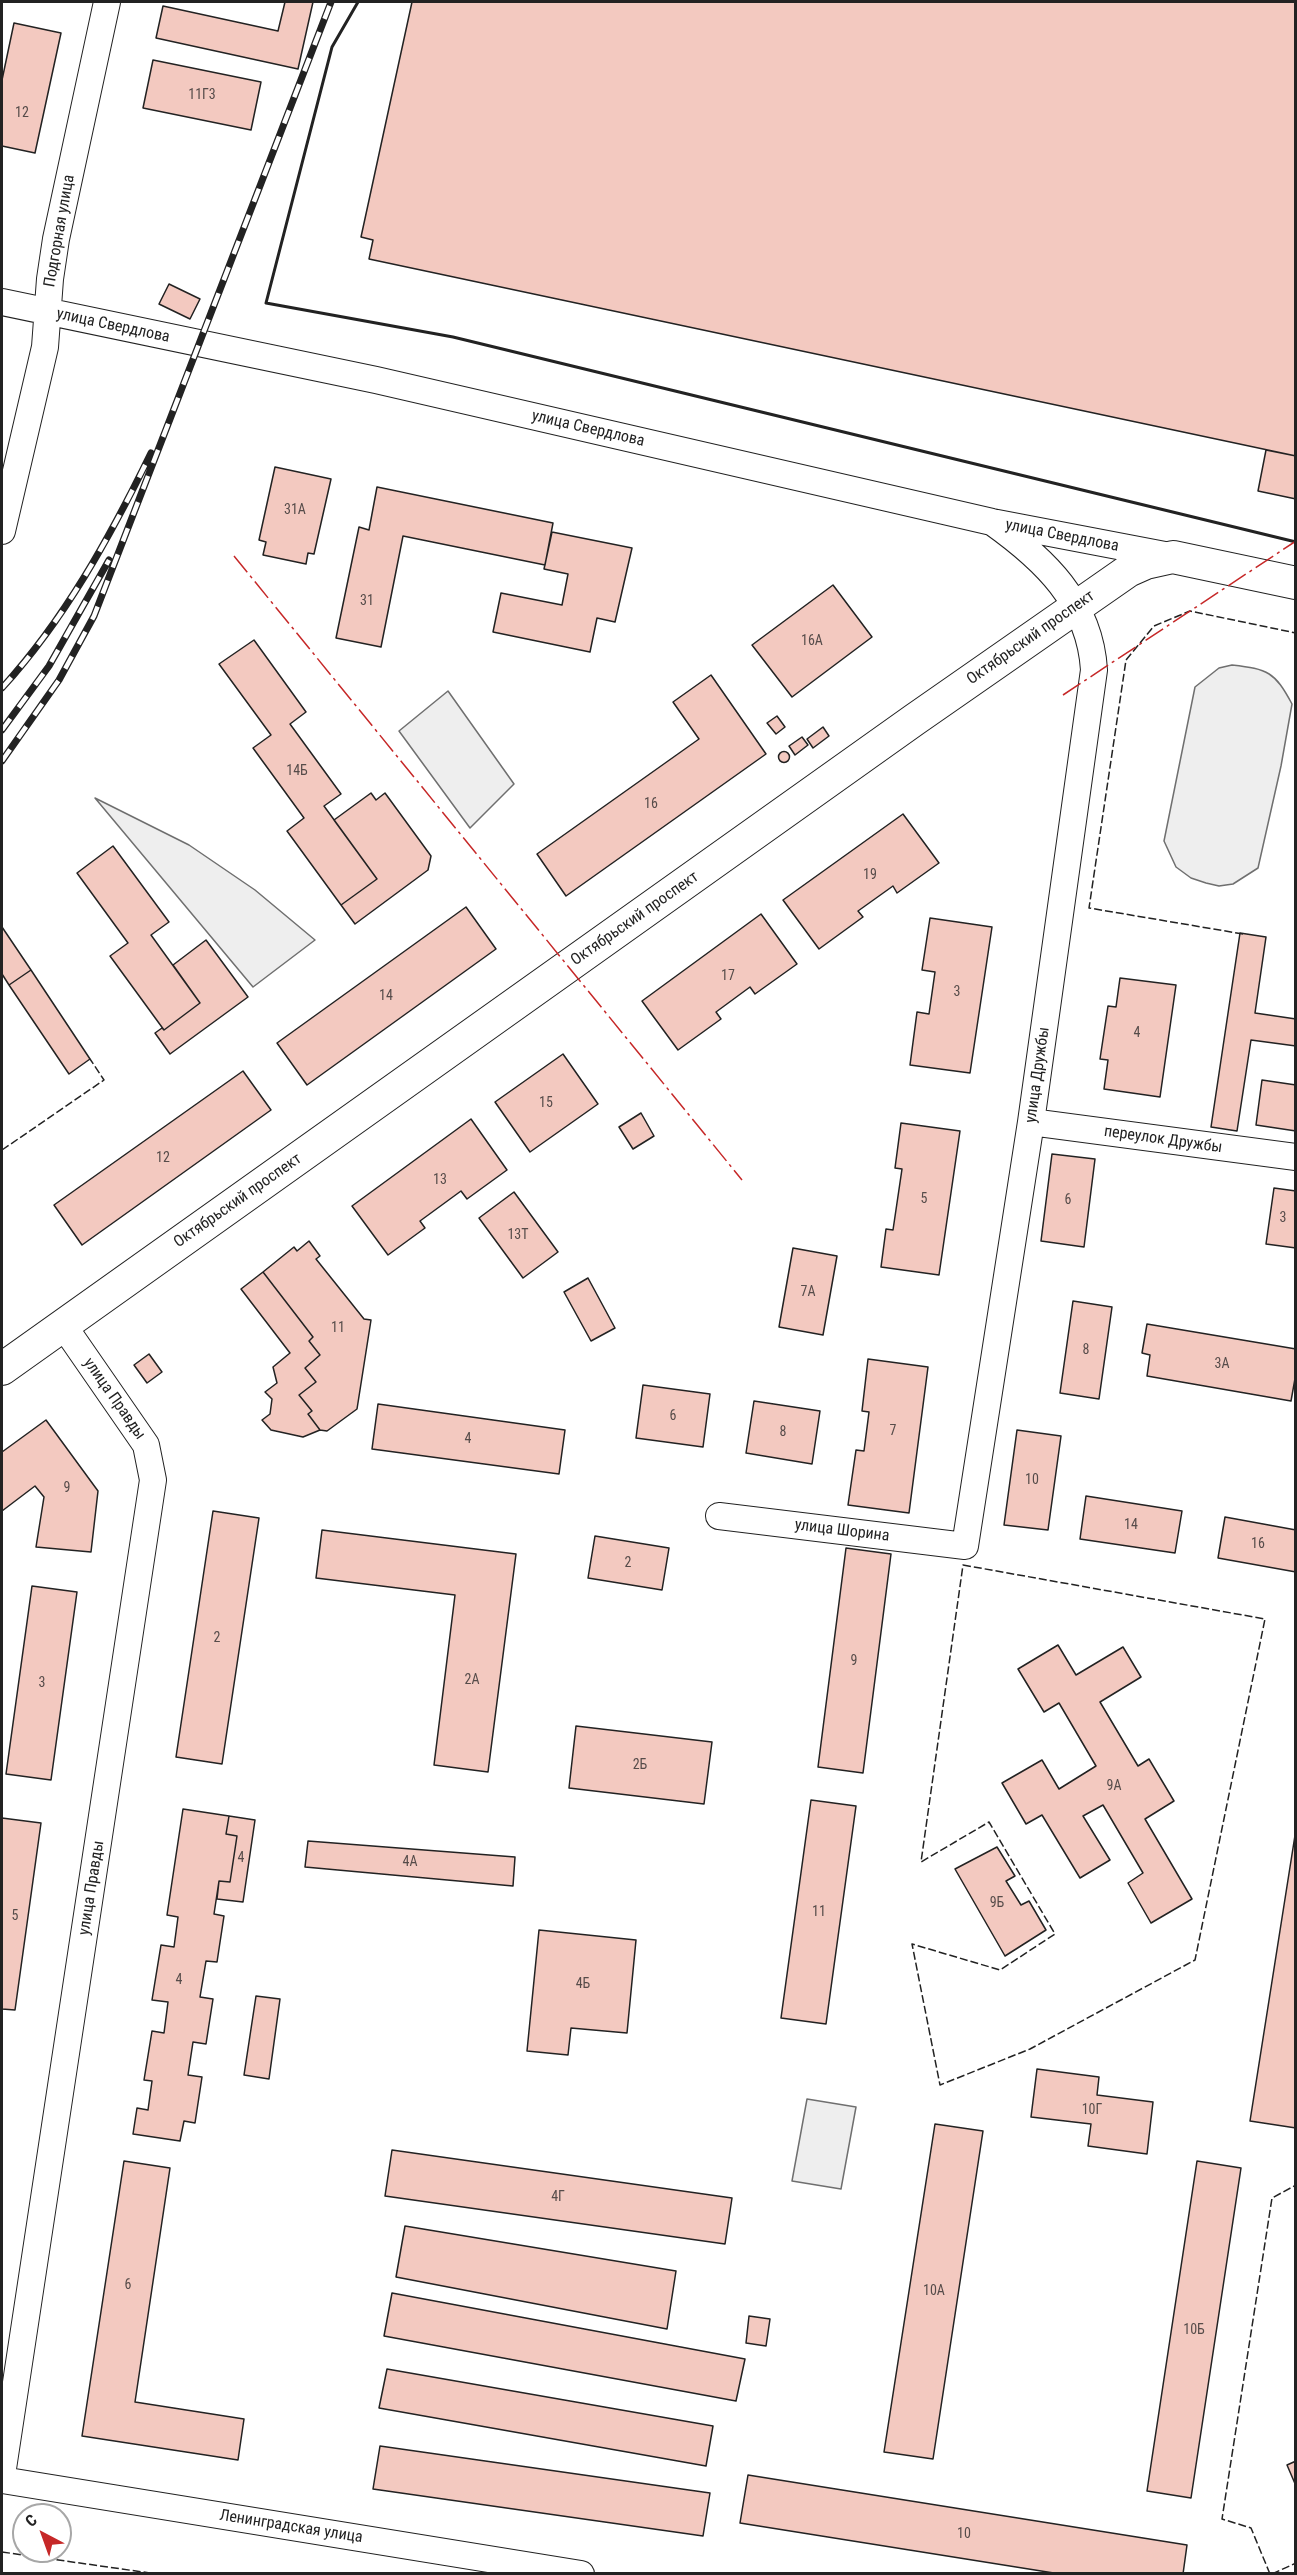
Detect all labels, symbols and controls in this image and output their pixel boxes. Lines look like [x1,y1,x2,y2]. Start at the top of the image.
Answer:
house number: 11Г3 [188,87,216,103]
house number: 12 [15,105,29,121]
street label: Подгорная улица [41,173,79,289]
street label: улица Свердлова [55,305,171,347]
street label: улица Свердлова [530,407,646,451]
house number: 31А [284,502,306,518]
street label: улица Свердлова [1004,516,1120,556]
street label: Октябрьский проспект [963,587,1099,689]
house number: 31 [360,593,374,609]
house number: 16А [801,633,823,649]
house number: 14Б [286,763,308,779]
house number: 16 [644,796,658,812]
house number: 19 [863,867,877,883]
street label: Октябрьский проспект [567,868,703,970]
house number: 17 [721,968,735,984]
house number: 3 [954,984,960,1000]
house number: 14 [379,988,393,1004]
house number: 4 [1134,1025,1140,1041]
street label: улица Дружбы [1022,1026,1054,1124]
house number: 15 [539,1095,553,1111]
street label: переулок Дружбы [1103,1122,1223,1158]
house number: 12 [156,1150,170,1166]
street label: Октябрьский проспект [170,1150,306,1252]
house number: 13 [433,1172,447,1188]
house number: 5 [921,1191,927,1207]
house number: 6 [1065,1192,1071,1208]
house number: 3 [1280,1210,1286,1226]
house number: 13Т [507,1227,529,1243]
house number: 7А [801,1284,815,1300]
house number: 11 [331,1320,345,1336]
house number: 8 [1083,1342,1089,1358]
street label: улица Правды [79,1354,149,1444]
house number: 3А [1215,1356,1229,1372]
house number: 6 [670,1408,676,1424]
house number: 7 [890,1423,896,1439]
house number: 8 [780,1424,786,1440]
house number: 4 [465,1431,471,1447]
house number: 10 [1025,1472,1039,1488]
house number: 9 [64,1480,70,1496]
street label: улица Шорина [794,1516,890,1546]
house number: 14 [1124,1517,1138,1533]
house number: 16 [1251,1536,1265,1552]
house number: 2 [625,1555,631,1571]
house number: 2 [214,1630,220,1646]
house number: 9 [851,1653,857,1669]
house number: 2А [465,1672,479,1688]
house number: 3 [39,1675,45,1691]
house number: 2Б [633,1757,647,1773]
house number: 9А [1107,1778,1121,1794]
street label: улица Правды [75,1839,109,1937]
house number: 4 [238,1850,244,1866]
house number: 4А [403,1854,417,1870]
house number: 9Б [990,1895,1004,1911]
house number: 11 [812,1904,826,1920]
house number: 5 [12,1908,18,1924]
house number: 4 [176,1972,182,1988]
house number: 4Б [576,1976,590,1992]
house number: 10Г [1082,2102,1102,2118]
house number: 4Г [551,2189,565,2205]
house number: 6 [125,2277,131,2293]
house number: 10А [923,2283,945,2299]
house number: 10Б [1183,2322,1205,2338]
north arrow [12,2503,72,2563]
street label: Ленинградская улица [218,2506,364,2548]
text: С [21,2510,41,2531]
house number: 10 [957,2526,971,2542]

